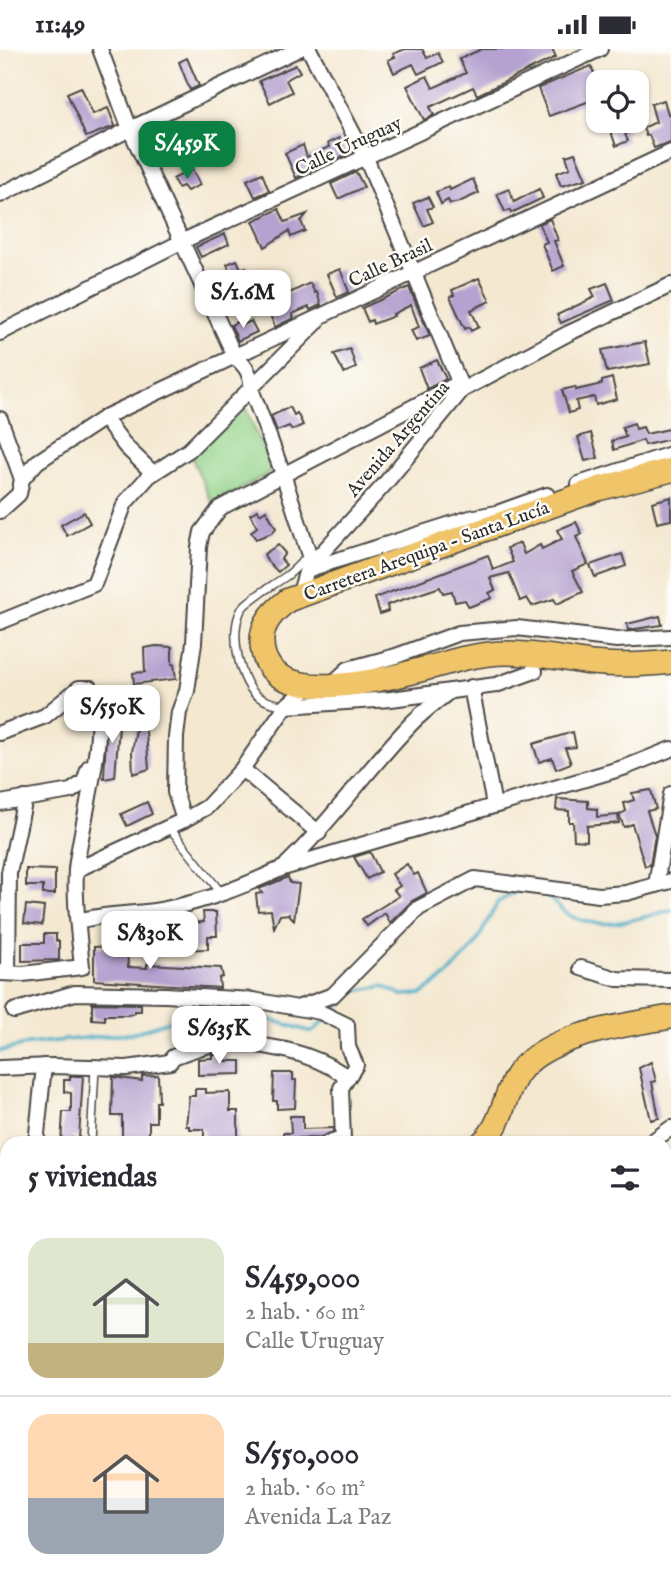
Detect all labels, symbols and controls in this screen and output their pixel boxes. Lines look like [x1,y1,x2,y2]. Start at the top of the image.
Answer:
text: 11:49 [35,8,85,41]
map controls [586,70,649,133]
button: locate [586,70,649,133]
street label: Calle Uruguay [292,111,407,182]
pin: S/459K [130,121,244,181]
text: S/459K [154,129,220,158]
street label: Calle Brasil [345,234,437,294]
pin: S/1.6M [186,271,300,330]
text: S/1.6M [211,278,275,307]
street label: Avenida Argentina [341,376,456,503]
street label: Carretera Arequipa - Santa Lucía [301,496,553,607]
pin: S/550K [55,685,169,745]
text: S/550K [80,693,144,722]
pin: S/830K [93,911,207,971]
text: S/830K [117,919,183,948]
pin: S/635K [162,1007,276,1066]
text: S/635K [188,1014,250,1043]
text: 5 viviendas [28,1159,157,1197]
icon: filters [606,1159,644,1197]
text: S/459,000 [245,1260,360,1298]
icon: home [84,1266,168,1350]
text: 2 hab. · 60 m² [245,1298,366,1327]
text: Calle Uruguay [245,1327,384,1356]
text: S/550,000 [245,1436,359,1474]
icon: home [84,1442,168,1526]
text: 2 hab. · 60 m² [245,1474,366,1503]
text: Avenida La Paz [245,1503,391,1532]

